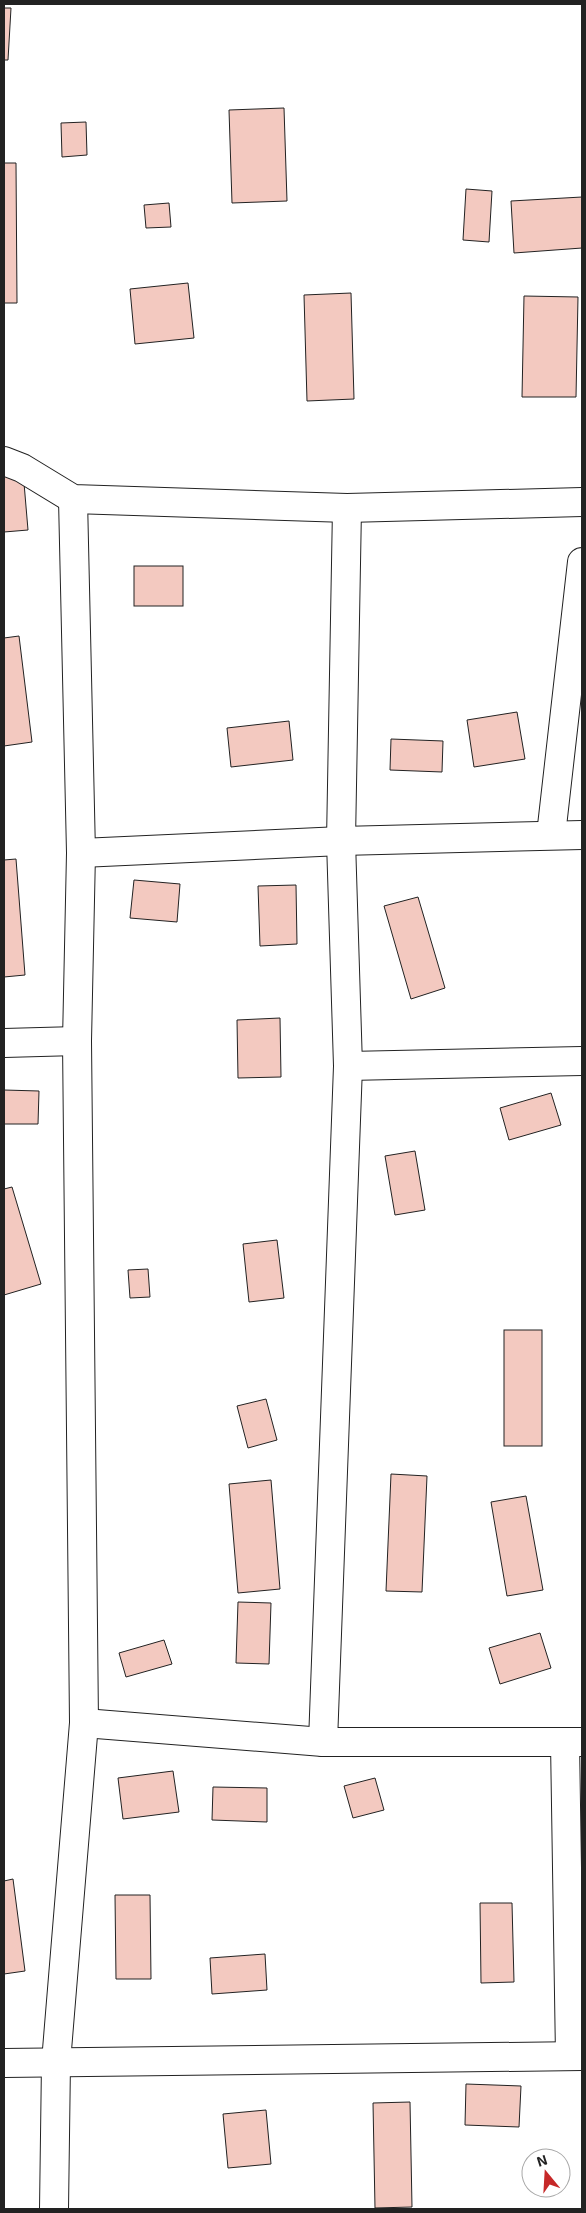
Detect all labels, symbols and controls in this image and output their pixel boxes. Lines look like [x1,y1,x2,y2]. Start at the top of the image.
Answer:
north arrow [521,2148,571,2198]
text: N [534,2151,549,2170]

